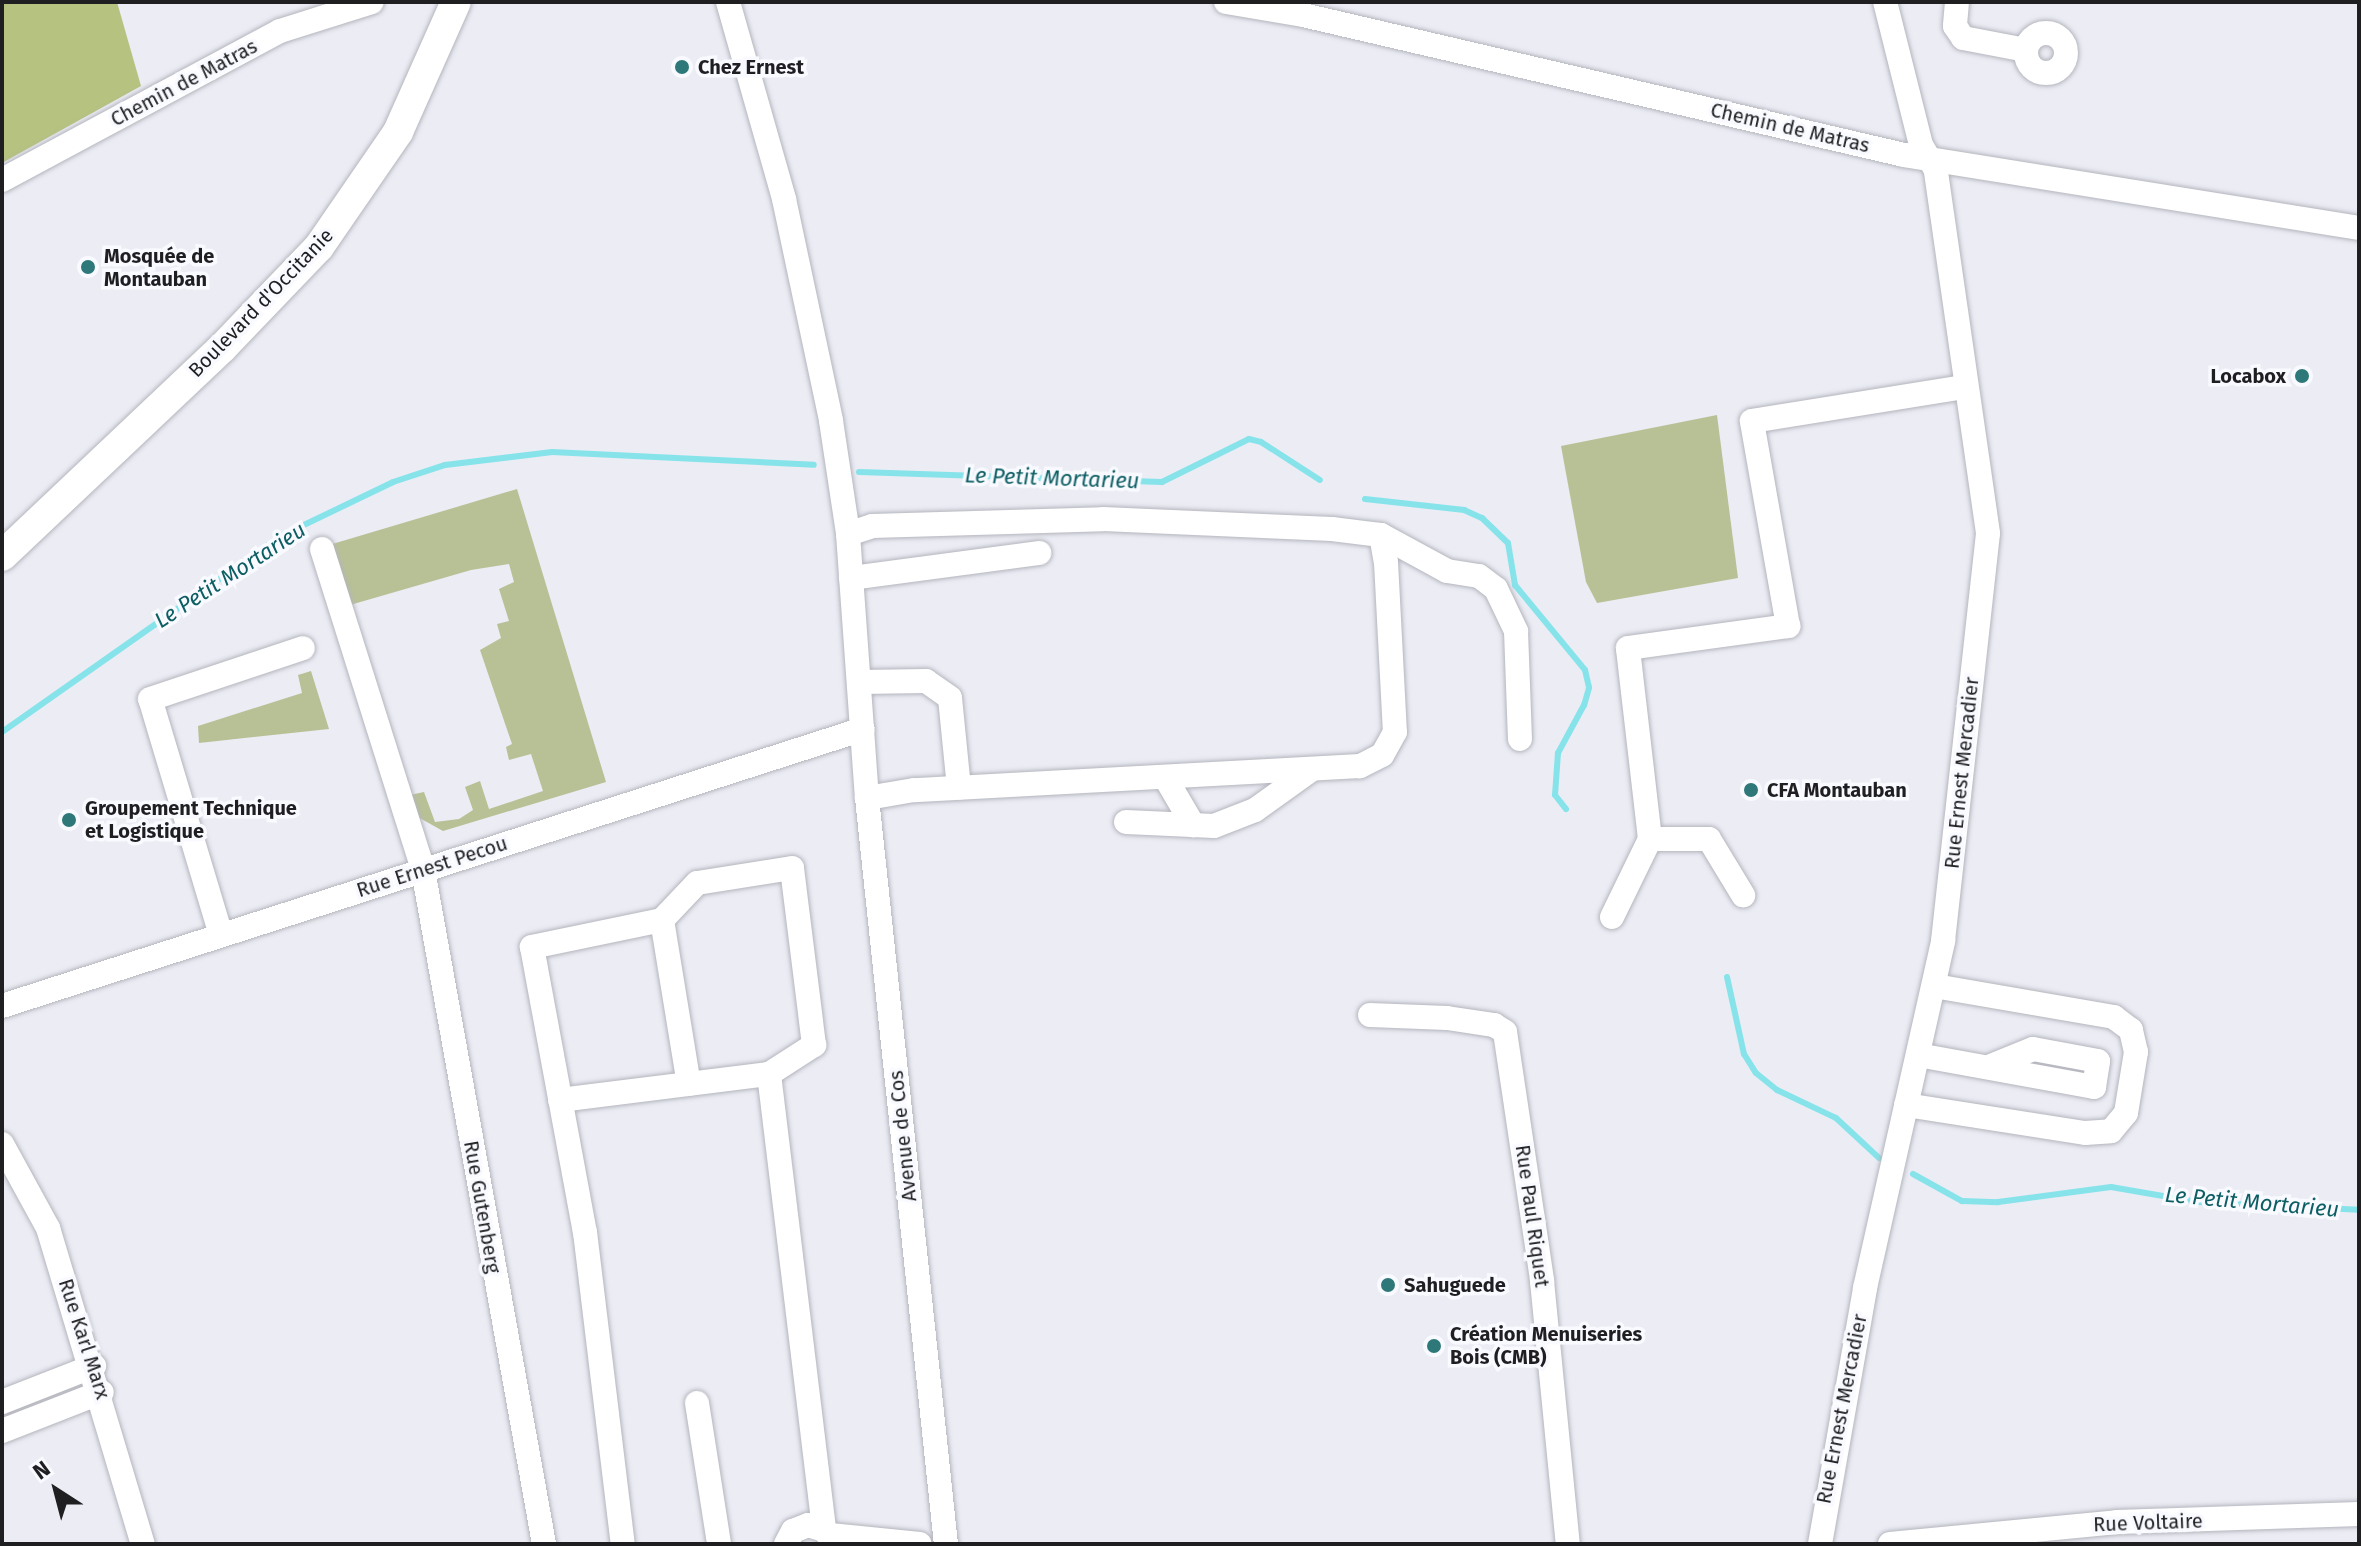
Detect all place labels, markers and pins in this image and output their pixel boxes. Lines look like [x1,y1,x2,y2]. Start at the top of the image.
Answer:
place label: Chez Ernest [698,55,804,79]
marker: Chez Ernest [673,58,691,76]
place label: Mosquée de Montauban [104,244,214,291]
marker: Mosquée de Montauban [79,258,97,276]
place label: Locabox [2211,364,2286,388]
marker: Locabox [2293,367,2311,385]
place label: CFA Montauban [1767,778,1907,802]
marker: CFA Montauban [1742,781,1760,799]
place label: Groupement Technique et Logistique [85,796,297,843]
marker: Groupement Technique et Logistique [60,811,78,829]
place label: Sahuguede [1404,1273,1506,1297]
marker: Sahuguede [1379,1276,1397,1294]
place label: Création Menuiseries Bois (CMB) [1450,1322,1642,1369]
marker: Création Menuiseries Bois (CMB) [1425,1337,1443,1355]

